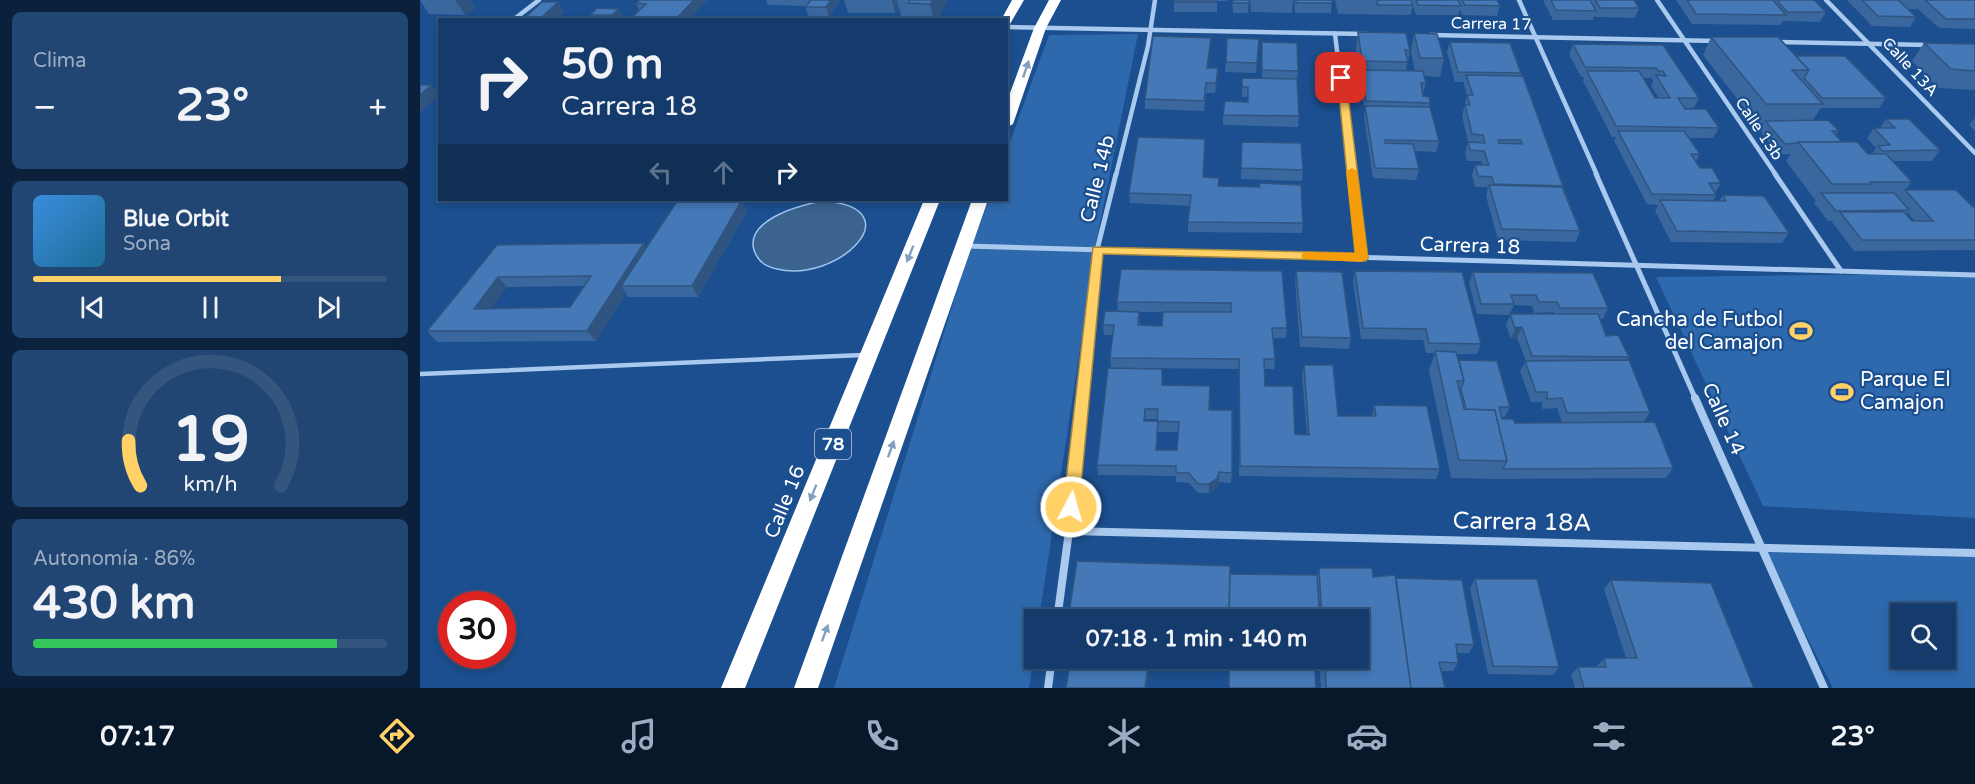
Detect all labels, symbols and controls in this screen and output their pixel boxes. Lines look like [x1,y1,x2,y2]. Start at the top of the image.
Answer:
street label: Carrera 17 [1451,13,1531,35]
street label: Calle 13A [1878,33,1942,101]
text: 50 m [561,39,663,90]
icon: right [462,42,540,120]
text: Clima [33,49,86,73]
pin [1315,52,1366,103]
one-way arrow [1021,60,1031,78]
icon: arrive [1324,61,1357,94]
text: 23° [176,79,249,133]
text: − [33,88,57,127]
text: + [368,88,387,127]
text: Carrera 18 [561,90,697,123]
street label: Calle 13b [1731,94,1787,164]
street label: Calle 14b [1076,133,1120,225]
icon: left [644,156,677,189]
icon: ahead [707,156,740,189]
icon: right [770,156,803,189]
text: Blue Orbit [123,206,229,232]
text: Sona [123,232,171,256]
street label: Carrera 18 [1419,232,1521,260]
one-way arrow [905,245,915,263]
icon: previous [76,291,109,324]
icon: pause [194,291,227,324]
icon: next [312,291,345,324]
place label: Cancha de Futbol del Camajon [1616,308,1783,355]
sports icon: Cancha de Futbol del Camajon [1788,318,1814,344]
place label: Parque El Camajon [1860,368,1951,415]
street label: Calle 14 [1696,379,1750,459]
sports icon: Parque El Camajon [1829,379,1855,405]
text: 19 [171,403,249,478]
road number: 78 [815,429,851,459]
one-way arrow [887,440,896,458]
street label: Calle 16 [759,462,811,542]
text: km/h [183,471,237,497]
position arrow [1039,475,1103,539]
one-way arrow [808,484,818,502]
street label: Carrera 18A [1452,506,1592,538]
text: Autonomía · 86% [33,547,195,571]
text: 430 km [33,577,195,631]
speed limit sign: 30 [438,591,516,669]
map controls [1890,603,1956,669]
button: search [1890,603,1956,669]
one-way arrow [821,624,831,642]
text: 07:18 · 1 min · 140 m [1086,626,1307,652]
icon: directions [376,715,418,757]
icon: music [618,715,660,757]
icon: phone [861,715,903,757]
icon: climate [1103,715,1145,757]
icon: car [1346,715,1388,757]
icon: filters [1588,715,1630,757]
text: 07:17 [100,720,175,753]
text: 23° [1831,720,1875,753]

